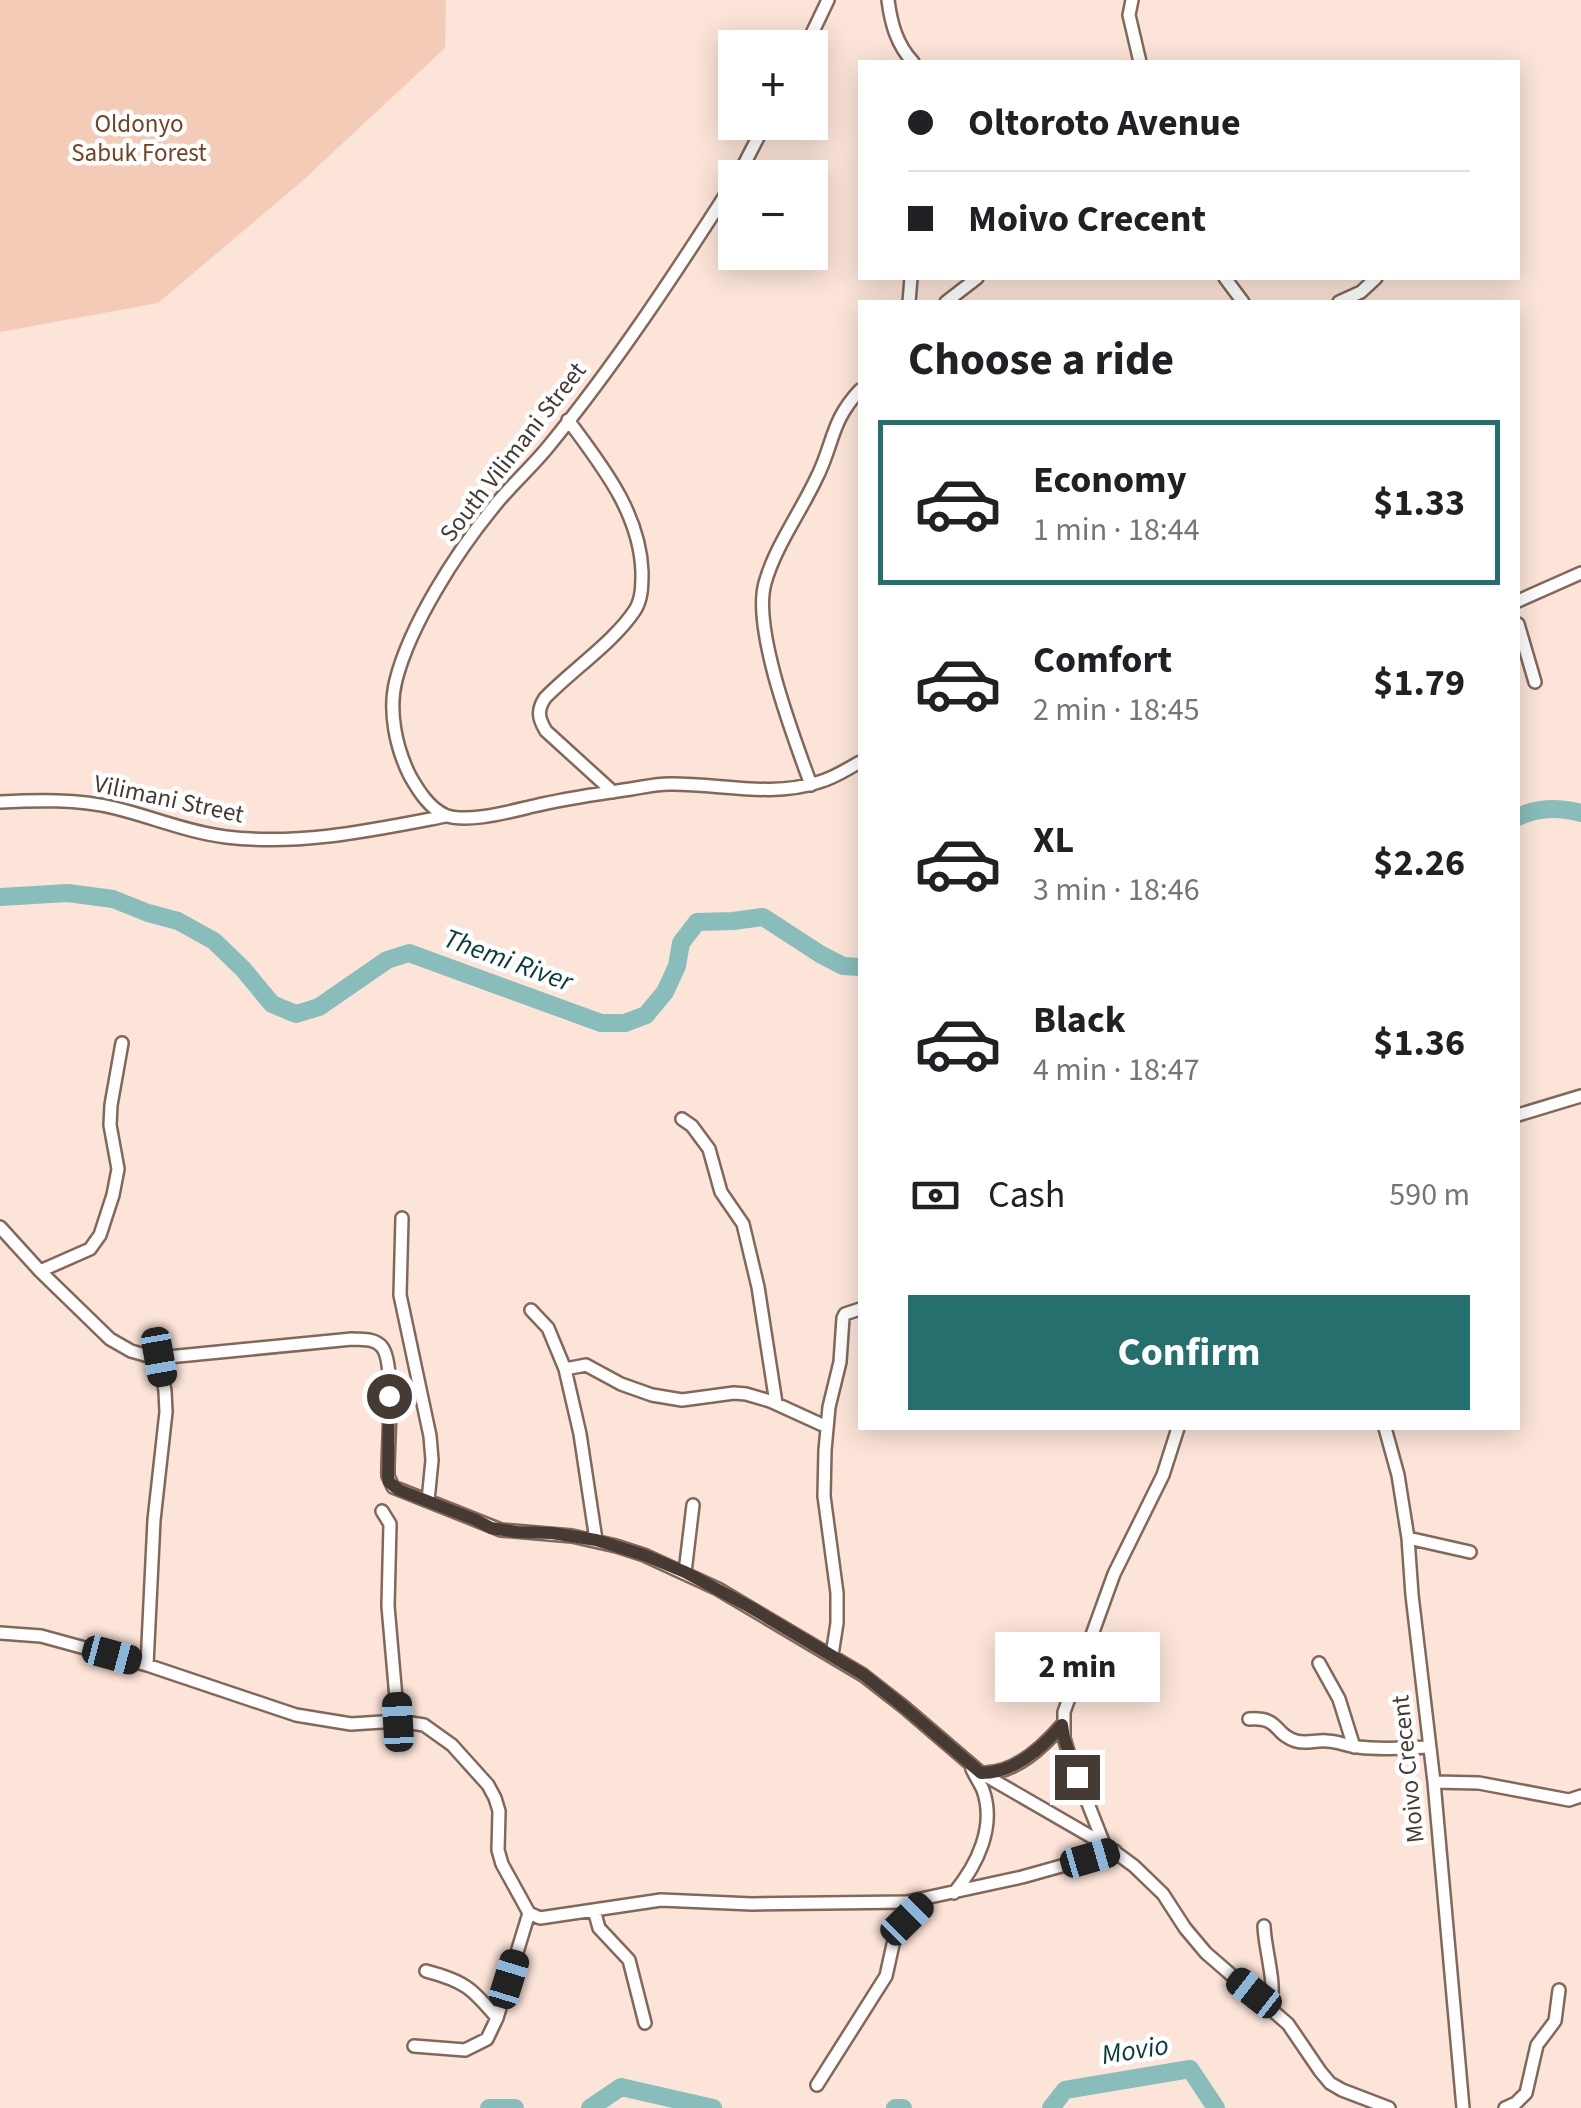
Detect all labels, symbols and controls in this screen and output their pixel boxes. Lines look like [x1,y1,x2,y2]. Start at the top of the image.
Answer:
map controls [718,30,828,270]
button: + [718,30,828,140]
text: Oltoroto Avenue [968,96,1241,150]
park label: Oldonyo Sabuk Forest [71,106,207,171]
button: − [718,160,828,270]
text: Moivo Crecent [968,192,1206,246]
text: Choose a ride [908,328,1174,392]
street label: South Vilimani Street [431,354,595,550]
text: Economy [1033,453,1186,507]
icon: car [913,458,1003,548]
text: $1.33 [1373,476,1465,530]
text: 1 min · 18:44 [1033,507,1200,553]
text: Comfort [1033,633,1172,687]
icon: car [913,638,1003,728]
text: $1.79 [1373,656,1465,710]
text: 2 min · 18:45 [1033,687,1200,733]
street label: Vilimani Street [91,766,248,833]
text: XL [1033,813,1074,867]
icon: car [913,818,1003,908]
text: $2.26 [1373,836,1465,890]
text: 3 min · 18:46 [1033,867,1200,913]
water label: Themi River [438,918,579,1002]
text: Black [1033,993,1126,1047]
icon: car [913,998,1003,1088]
text: $1.36 [1373,1016,1465,1070]
text: 4 min · 18:47 [1033,1047,1200,1093]
icon: cash [908,1168,963,1223]
text: Cash [988,1168,1065,1222]
text: 590 m [1389,1172,1470,1218]
button: Confirm [908,1295,1470,1410]
car [139,1325,179,1389]
route start [367,1374,412,1419]
callout: 2 min [994,1632,1160,1702]
car [79,1633,145,1677]
text: 2 min [1039,1644,1116,1690]
car [381,1691,415,1753]
street label: Moivo Crecent [1382,1693,1434,1845]
route end [1055,1755,1100,1800]
car [1057,1835,1123,1881]
car [875,1887,939,1951]
car [486,1946,532,2012]
car [1221,1963,1287,2023]
water label: Movio [1099,2025,1171,2075]

